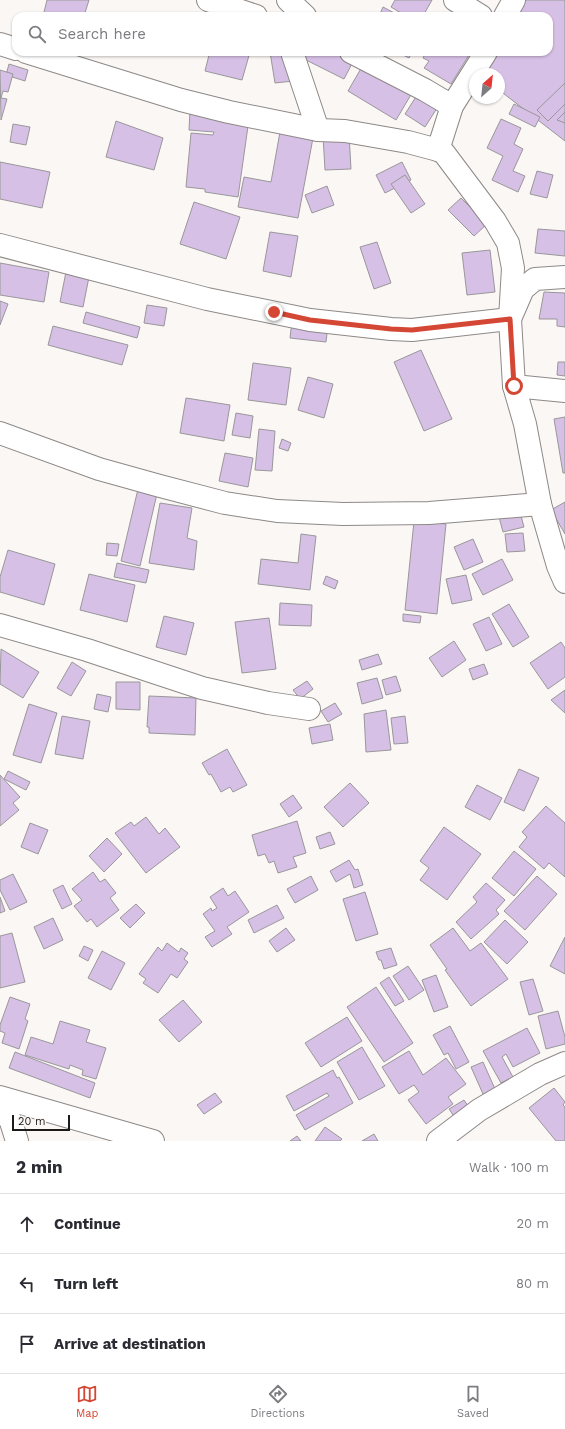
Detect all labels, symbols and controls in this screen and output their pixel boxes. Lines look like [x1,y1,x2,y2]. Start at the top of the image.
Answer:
search box [12,12,553,56]
icon: search [26,23,48,45]
text: Search here [58,25,146,43]
north arrow [469,68,505,104]
route end [265,303,283,321]
route start [505,377,523,395]
scale bar [12,1113,70,1132]
text: 20 m [18,1115,46,1128]
text: 2 min [16,1157,62,1177]
text: Walk · 100 m [469,1160,549,1175]
icon: ahead [16,1213,38,1235]
text: Continue [54,1215,121,1233]
text: 20 m [517,1216,549,1231]
icon: left [16,1273,38,1295]
text: Turn left [54,1275,118,1293]
text: 80 m [516,1276,549,1291]
icon: arrive [16,1333,38,1355]
text: Arrive at destination [54,1335,206,1353]
tab: Map [76,1383,98,1420]
tab: Directions [251,1383,305,1420]
tab: Saved [457,1383,489,1420]

